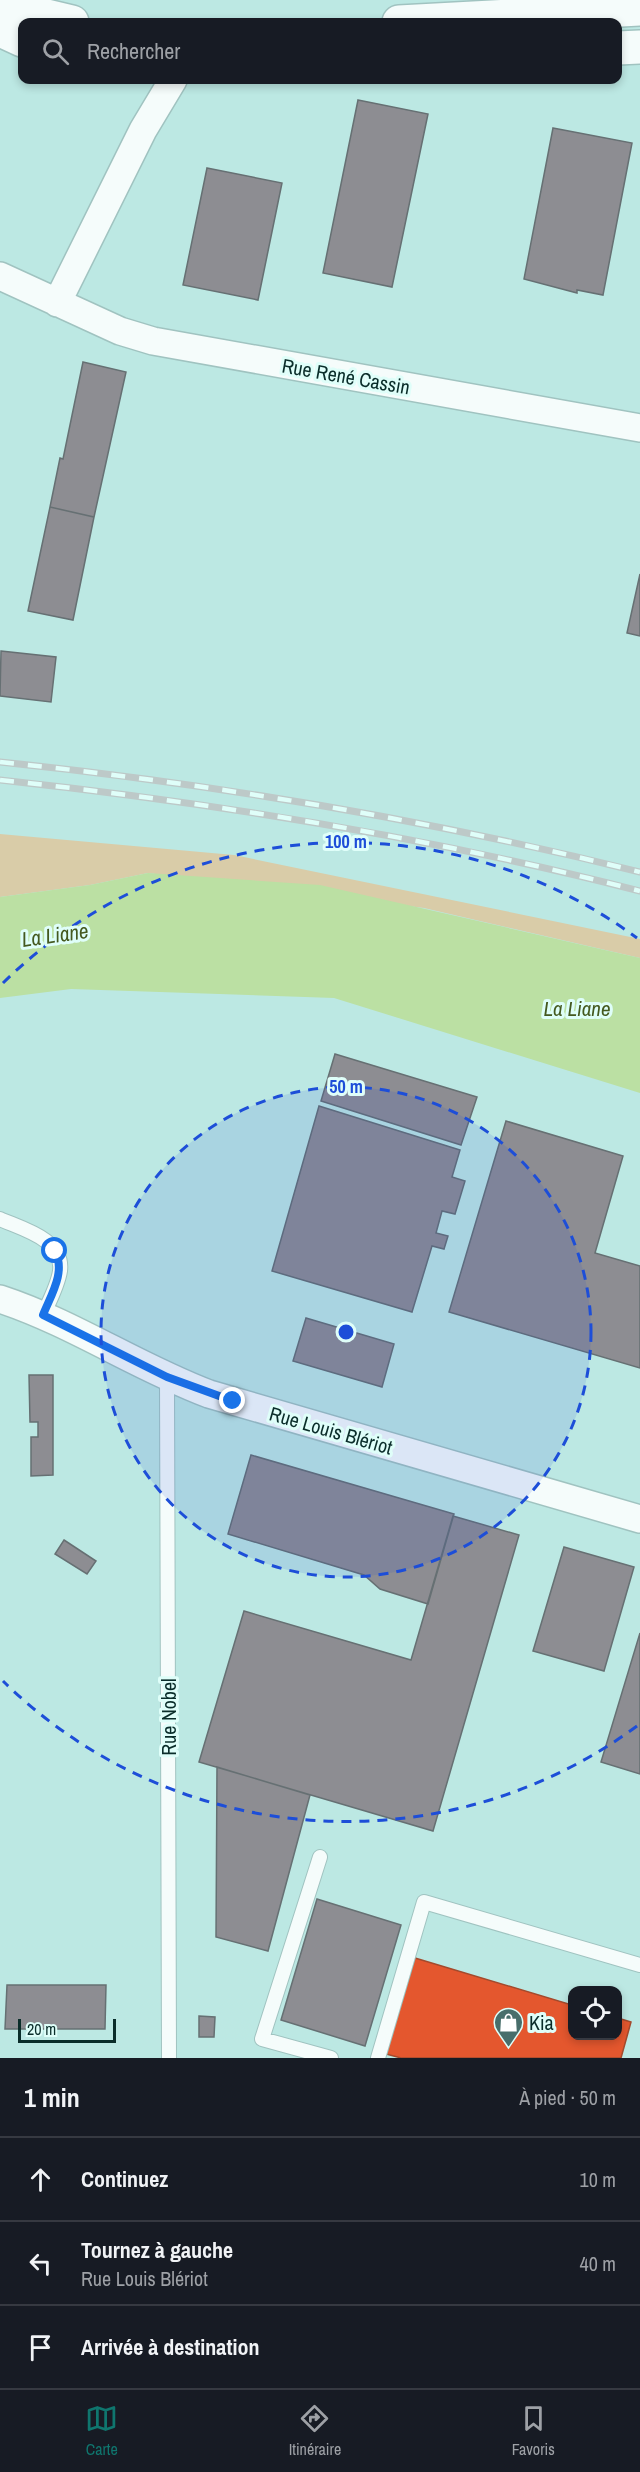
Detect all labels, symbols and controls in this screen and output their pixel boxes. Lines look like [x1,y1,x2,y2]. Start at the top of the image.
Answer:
search box [18,18,622,84]
icon: search [39,35,72,68]
text: Rechercher [87,36,180,66]
street label: Rue René Cassin [280,351,412,401]
text: 100 m [325,829,367,854]
water label: La Liane [20,916,90,954]
water label: La Liane [543,994,611,1023]
text: 50 m [329,1074,363,1099]
route start [41,1237,67,1263]
centre of rings [336,1322,356,1342]
route end [219,1387,245,1413]
street label: Rue Louis Blériot [266,1400,396,1461]
street label: Rue Nobel [155,1678,182,1756]
map controls [568,1986,622,2040]
button: locate [568,1986,622,2040]
shop icon: Kia [492,2006,524,2048]
place label: Kia [529,2009,554,2036]
scale bar [18,2016,116,2044]
text: 20 m [27,2018,56,2040]
text: 1 min [24,2080,80,2115]
text: À pied · 50 m [519,2084,616,2111]
icon: ahead [24,2163,57,2196]
text: Continuez [81,2164,168,2194]
text: 10 m [580,2166,616,2193]
text: Tournez à gauche [81,2235,233,2265]
icon: left [24,2247,57,2280]
text: 40 m [580,2250,616,2277]
text: Rue Louis Blériot [81,2265,208,2292]
icon: arrive [24,2331,57,2364]
text: Arrivée à destination [81,2332,259,2362]
tab: Carte [85,2402,118,2460]
tab: Itinéraire [289,2402,341,2460]
tab: Favoris [512,2402,555,2460]

